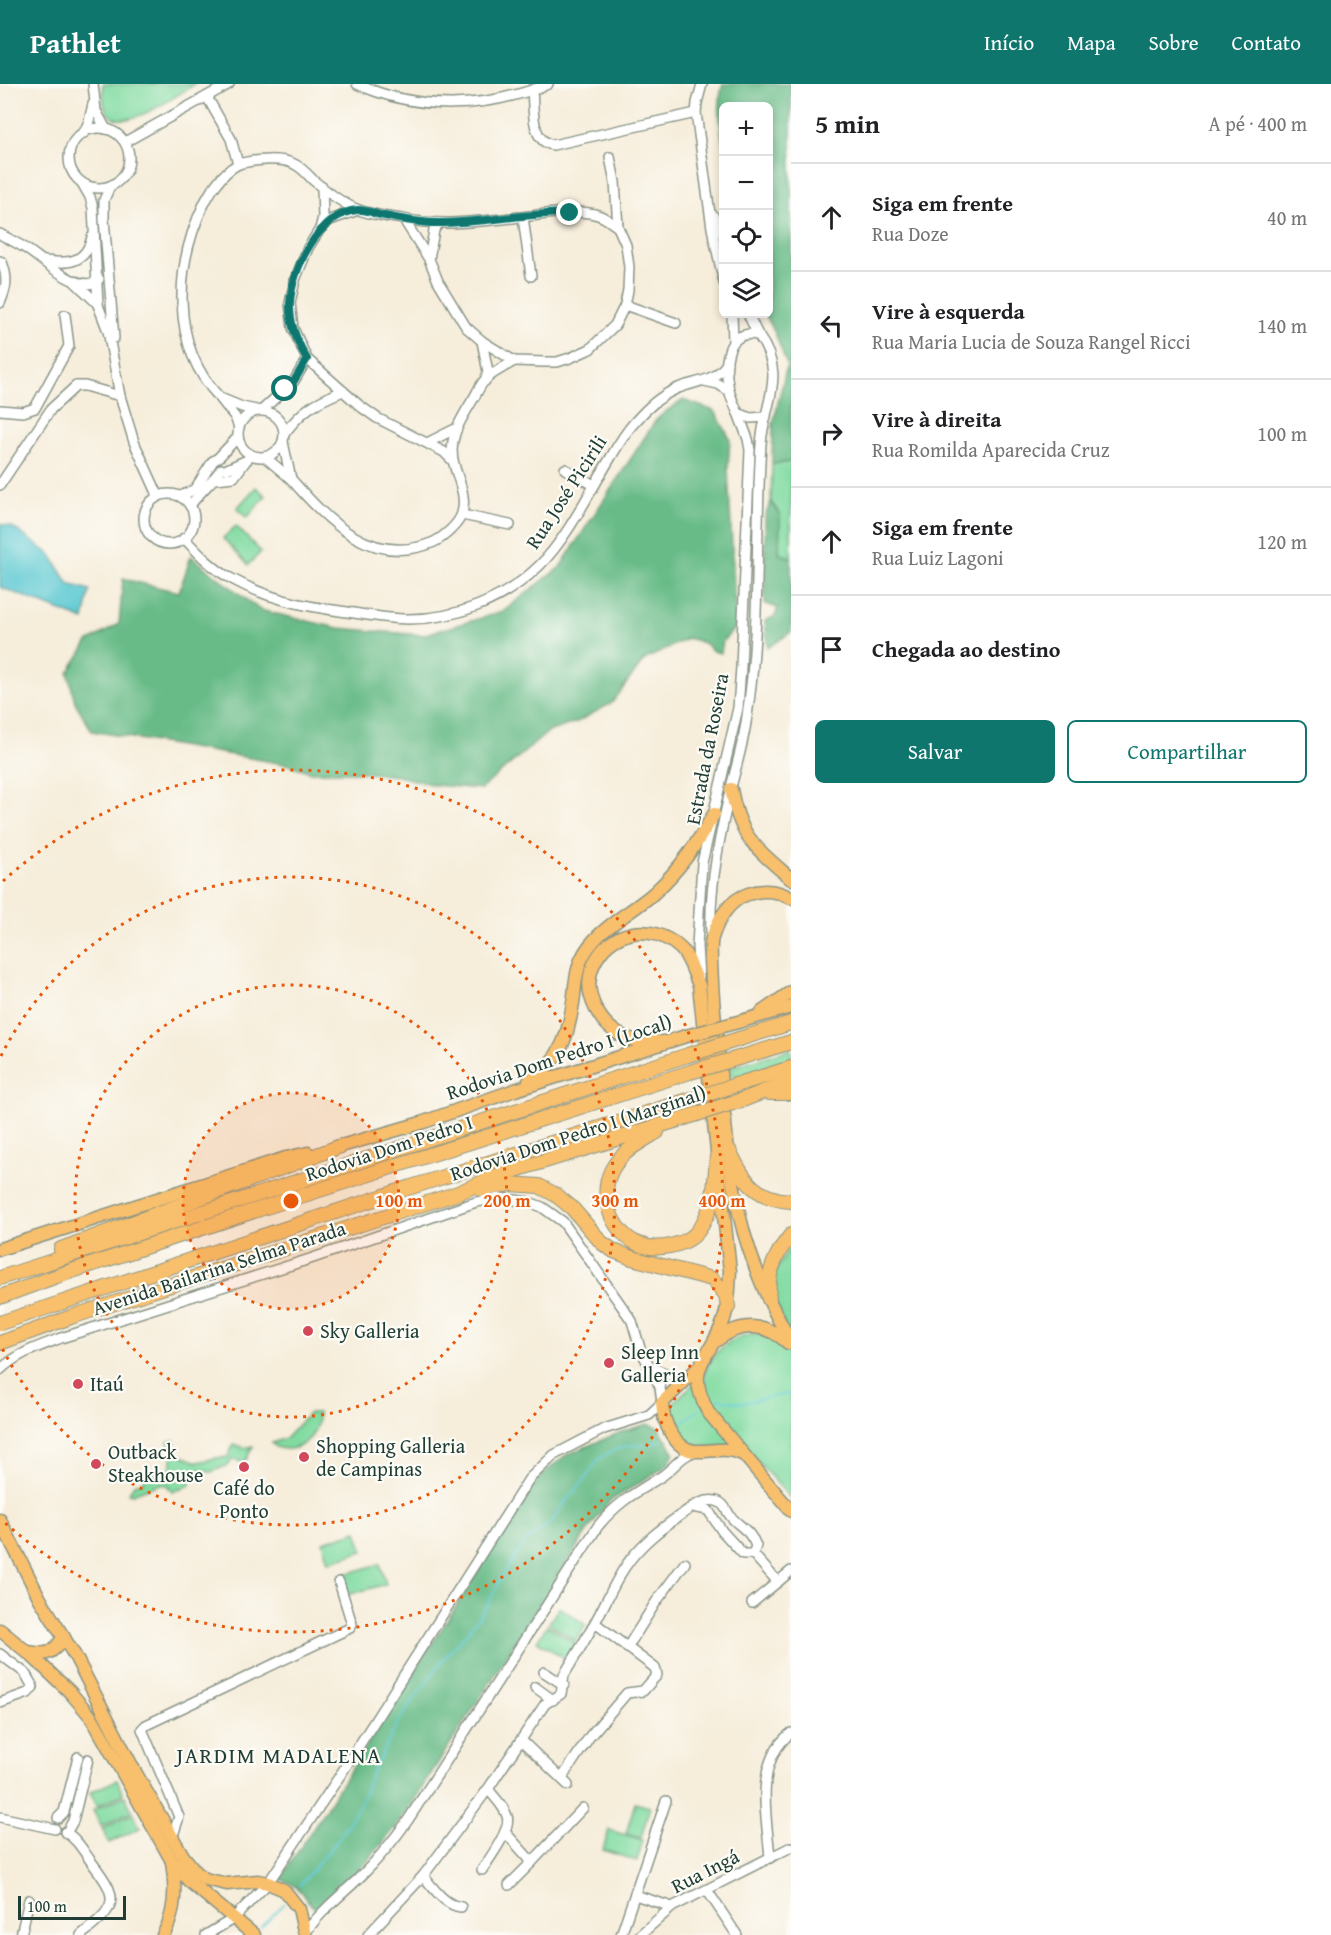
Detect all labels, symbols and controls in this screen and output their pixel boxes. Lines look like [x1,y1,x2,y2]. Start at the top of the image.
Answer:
text: Pathlet [30,22,121,63]
text: Início [984,27,1034,58]
text: Mapa [1067,27,1116,58]
text: Sobre [1149,27,1199,58]
text: Contato [1232,27,1301,58]
map controls [719,102,773,318]
button: + [719,102,773,156]
text: 5 min [815,104,880,143]
text: A pé · 400 m [1209,109,1307,138]
button: − [719,156,773,210]
text: Siga em frente [872,187,1013,219]
route end [556,199,582,225]
icon: ahead [815,201,848,234]
text: 40 m [1267,203,1307,232]
button: locate [719,210,773,264]
text: Rua Doze [872,219,949,248]
button: layers [719,264,773,318]
text: Vire à esquerda [872,295,1025,327]
icon: left [815,309,848,342]
text: 140 m [1257,311,1307,340]
text: Rua Maria Lucia de Souza Rangel Ricci [872,327,1191,356]
route start [271,375,297,401]
text: Vire à direita [872,403,1002,435]
icon: right [815,417,848,450]
text: 100 m [1257,419,1307,448]
street label: Rua José Picirili [518,429,613,554]
text: Rua Romilda Aparecida Cruz [872,435,1109,464]
text: Siga em frente [872,511,1013,543]
icon: ahead [815,525,848,558]
text: 120 m [1257,527,1307,556]
text: Rua Luiz Lagoni [872,543,1004,572]
icon: arrive [815,633,848,666]
text: Chegada ao destino [872,633,1060,665]
street label: Estrada da Roseira [678,670,736,827]
button: Salvar [815,720,1055,783]
button: Compartilhar [1067,720,1307,783]
street label: Rodovia Dom Pedro I (Local) [442,1006,675,1107]
street label: Rodovia Dom Pedro I (Marginal) [446,1077,710,1188]
street label: Rodovia Dom Pedro I [302,1107,476,1188]
text: 100 m [375,1187,423,1214]
text: 200 m [483,1187,531,1214]
text: 300 m [591,1187,639,1214]
text: 400 m [698,1187,746,1214]
centre of rings [281,1191,301,1211]
street label: Avenida Bailarina Selma Parada [89,1213,350,1322]
place label: Sky Galleria [320,1316,420,1345]
marker: Sky Galleria [301,1324,315,1338]
place label: Sleep Inn Galleria [621,1337,699,1389]
marker: Sleep Inn Galleria [602,1356,616,1370]
place label: Itaú [90,1369,124,1398]
marker: Itaú [71,1377,85,1391]
place label: Shopping Galleria de Campinas [316,1431,466,1483]
place label: Outback Steakhouse [108,1437,203,1489]
marker: Shopping Galleria de Campinas [297,1450,311,1464]
marker: Outback Steakhouse [89,1457,103,1471]
marker: Café do Ponto [237,1460,251,1474]
place label: Café do Ponto [213,1473,275,1525]
district label: JARDIM MADALENA [173,1739,382,1771]
street label: Rua Ingá [666,1841,744,1900]
scale bar [18,1893,126,1920]
text: 100 m [27,1894,67,1918]

